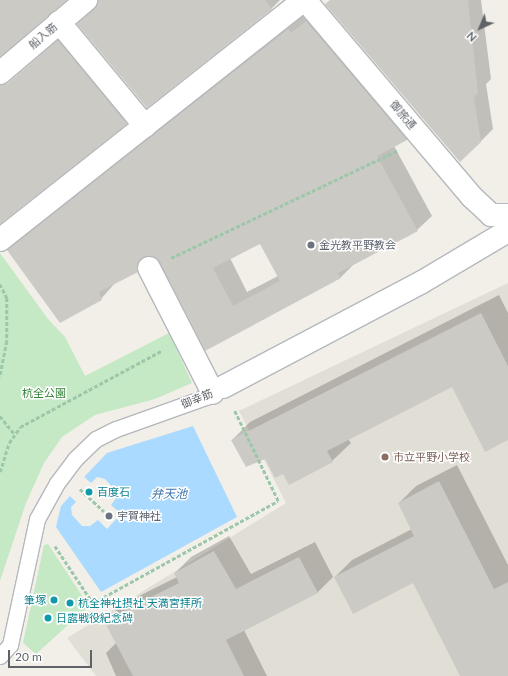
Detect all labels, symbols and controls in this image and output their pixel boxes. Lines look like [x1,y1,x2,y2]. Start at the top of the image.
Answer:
north arrow [460,8,500,48]
street label: 船入筋 [26,20,60,52]
text: N [464,29,479,45]
street label: 御旅通 [387,98,419,132]
place label: 金光教平野教会 [319,238,396,252]
marker: 金光教平野教会 [306,240,316,250]
park label: 杭全公園 [22,386,66,400]
street label: 御幸筋 [179,387,215,411]
place label: 市立平野小学校 [393,450,470,464]
marker: 市立平野小学校 [380,452,390,462]
place label: 百度石 [97,485,130,499]
marker: 百度石 [84,487,94,497]
water label: 弁天池 [151,487,187,501]
place label: 宇賀神社 [117,509,161,523]
marker: 宇賀神社 [104,511,114,521]
place label: 筆塚 [24,593,46,607]
marker: 筆塚 [49,595,59,605]
place label: 杭全神社摂社 天満宮拝所 [78,596,202,610]
marker: 杭全神社摂社 天満宮拝所 [65,598,75,608]
place label: 日露戦役紀念碑 [56,611,133,625]
marker: 日露戦役紀念碑 [43,613,53,623]
scale bar [10,642,94,668]
text: 20 m [15,649,42,664]

